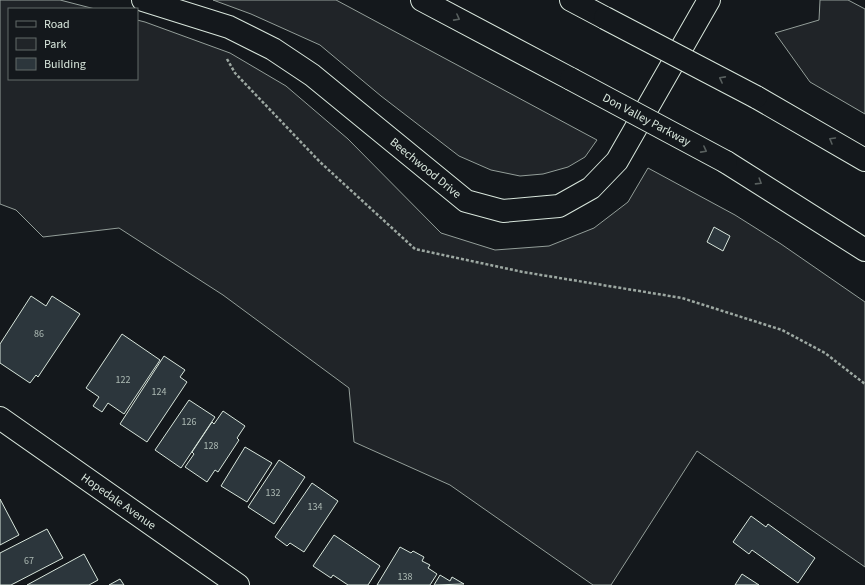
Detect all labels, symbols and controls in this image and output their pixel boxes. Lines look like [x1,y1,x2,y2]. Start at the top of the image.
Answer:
legend [8,8,138,80]
one-way arrow [453,14,460,21]
text: Road [44,16,70,33]
text: Park [44,36,66,53]
text: Building [44,56,86,73]
one-way arrow [719,76,726,84]
street label: Don Valley Parkway [600,89,694,151]
street label: Beechwood Drive [386,134,465,203]
one-way arrow [829,138,836,145]
one-way arrow [700,145,708,153]
one-way arrow [755,178,762,185]
house number: 86 [34,327,44,341]
house number: 122 [116,373,130,387]
house number: 124 [152,385,166,399]
house number: 126 [182,415,196,429]
house number: 128 [204,439,218,453]
street label: Hopedale Avenue [77,469,159,534]
house number: 132 [266,486,280,500]
house number: 134 [308,500,322,514]
house number: 67 [24,554,34,568]
house number: 138 [398,570,412,584]

